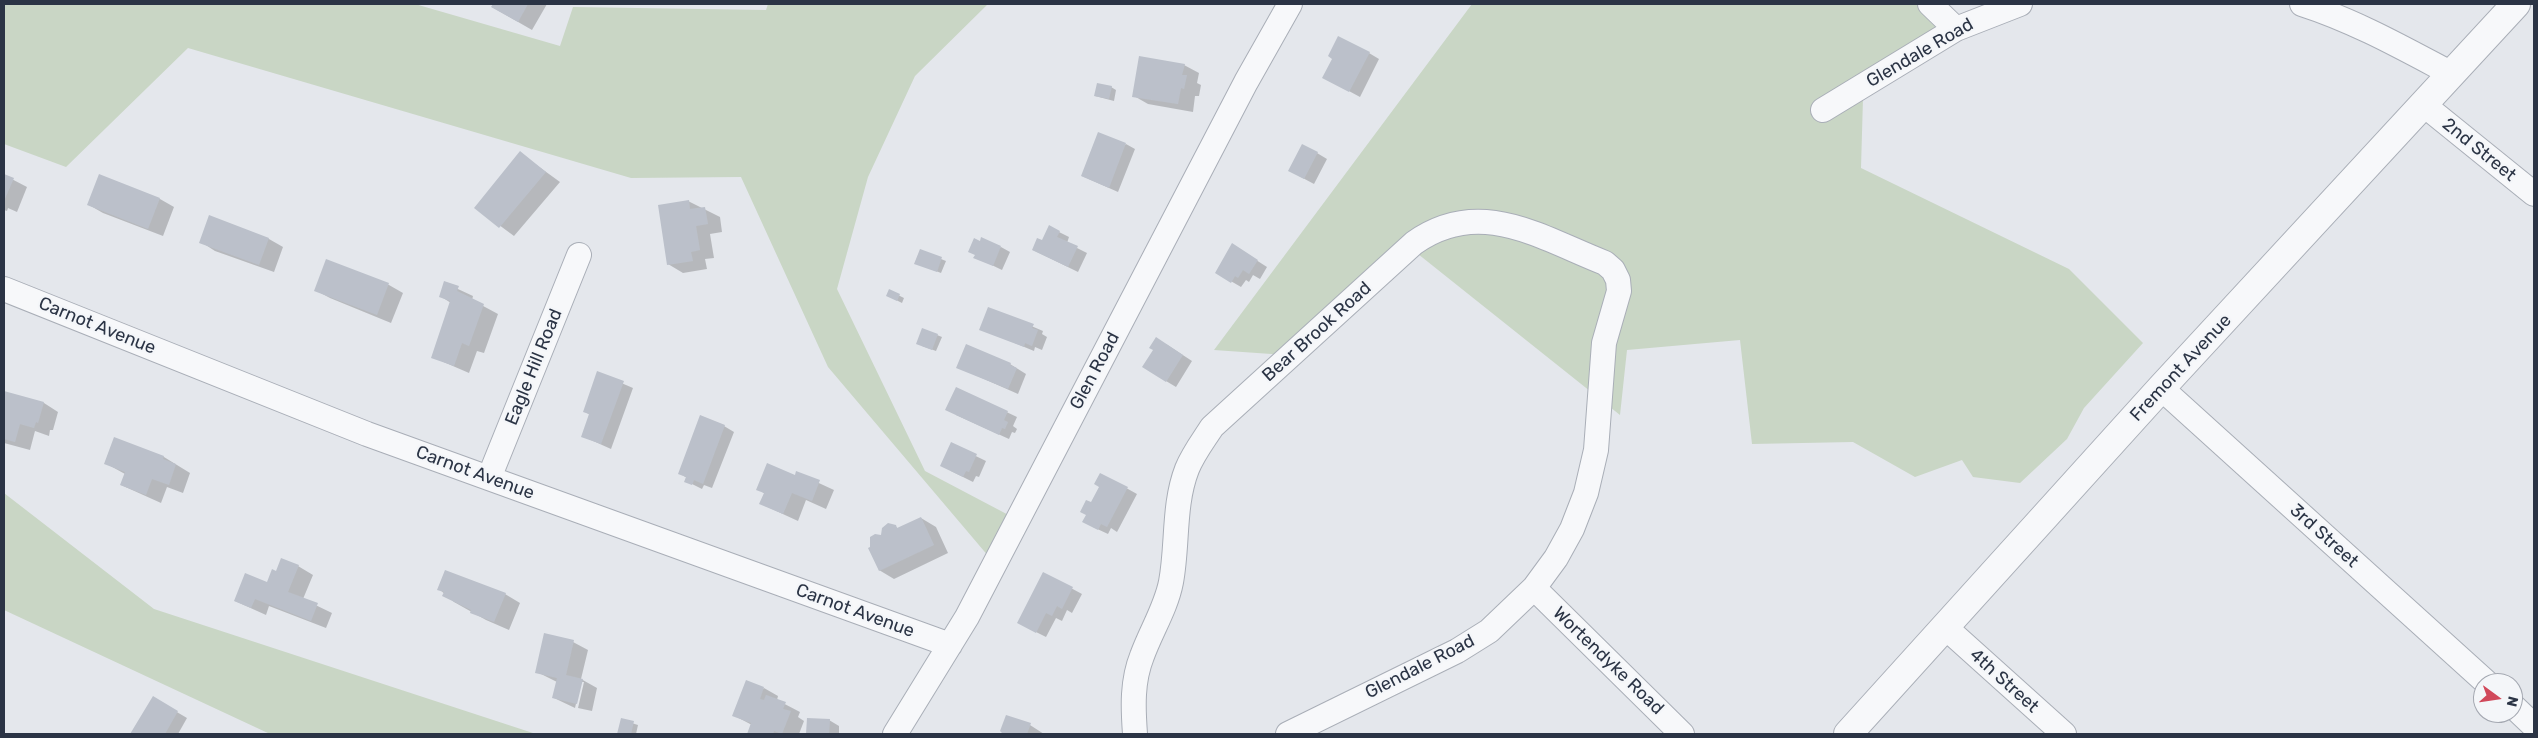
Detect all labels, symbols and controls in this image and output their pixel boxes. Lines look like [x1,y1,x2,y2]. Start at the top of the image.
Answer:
street label: Glendale Road [1863,14,1977,92]
street label: 2nd Street [2438,114,2520,186]
street label: Bear Brook Road [1258,277,1376,387]
street label: Carnot Avenue [35,293,159,359]
street label: Eagle Hill Road [501,306,567,428]
street label: Fremont Avenue [2126,310,2236,426]
street label: Glen Road [1066,329,1124,413]
street label: Carnot Avenue [413,442,537,504]
street label: 3rd Street [2285,500,2363,572]
street label: Carnot Avenue [793,580,917,642]
street label: Wortendyke Road [1548,603,1668,719]
street label: Glendale Road [1362,630,1478,704]
street label: 4th Street [1965,644,2043,718]
north arrow [2473,673,2523,723]
text: N [2503,695,2522,708]

